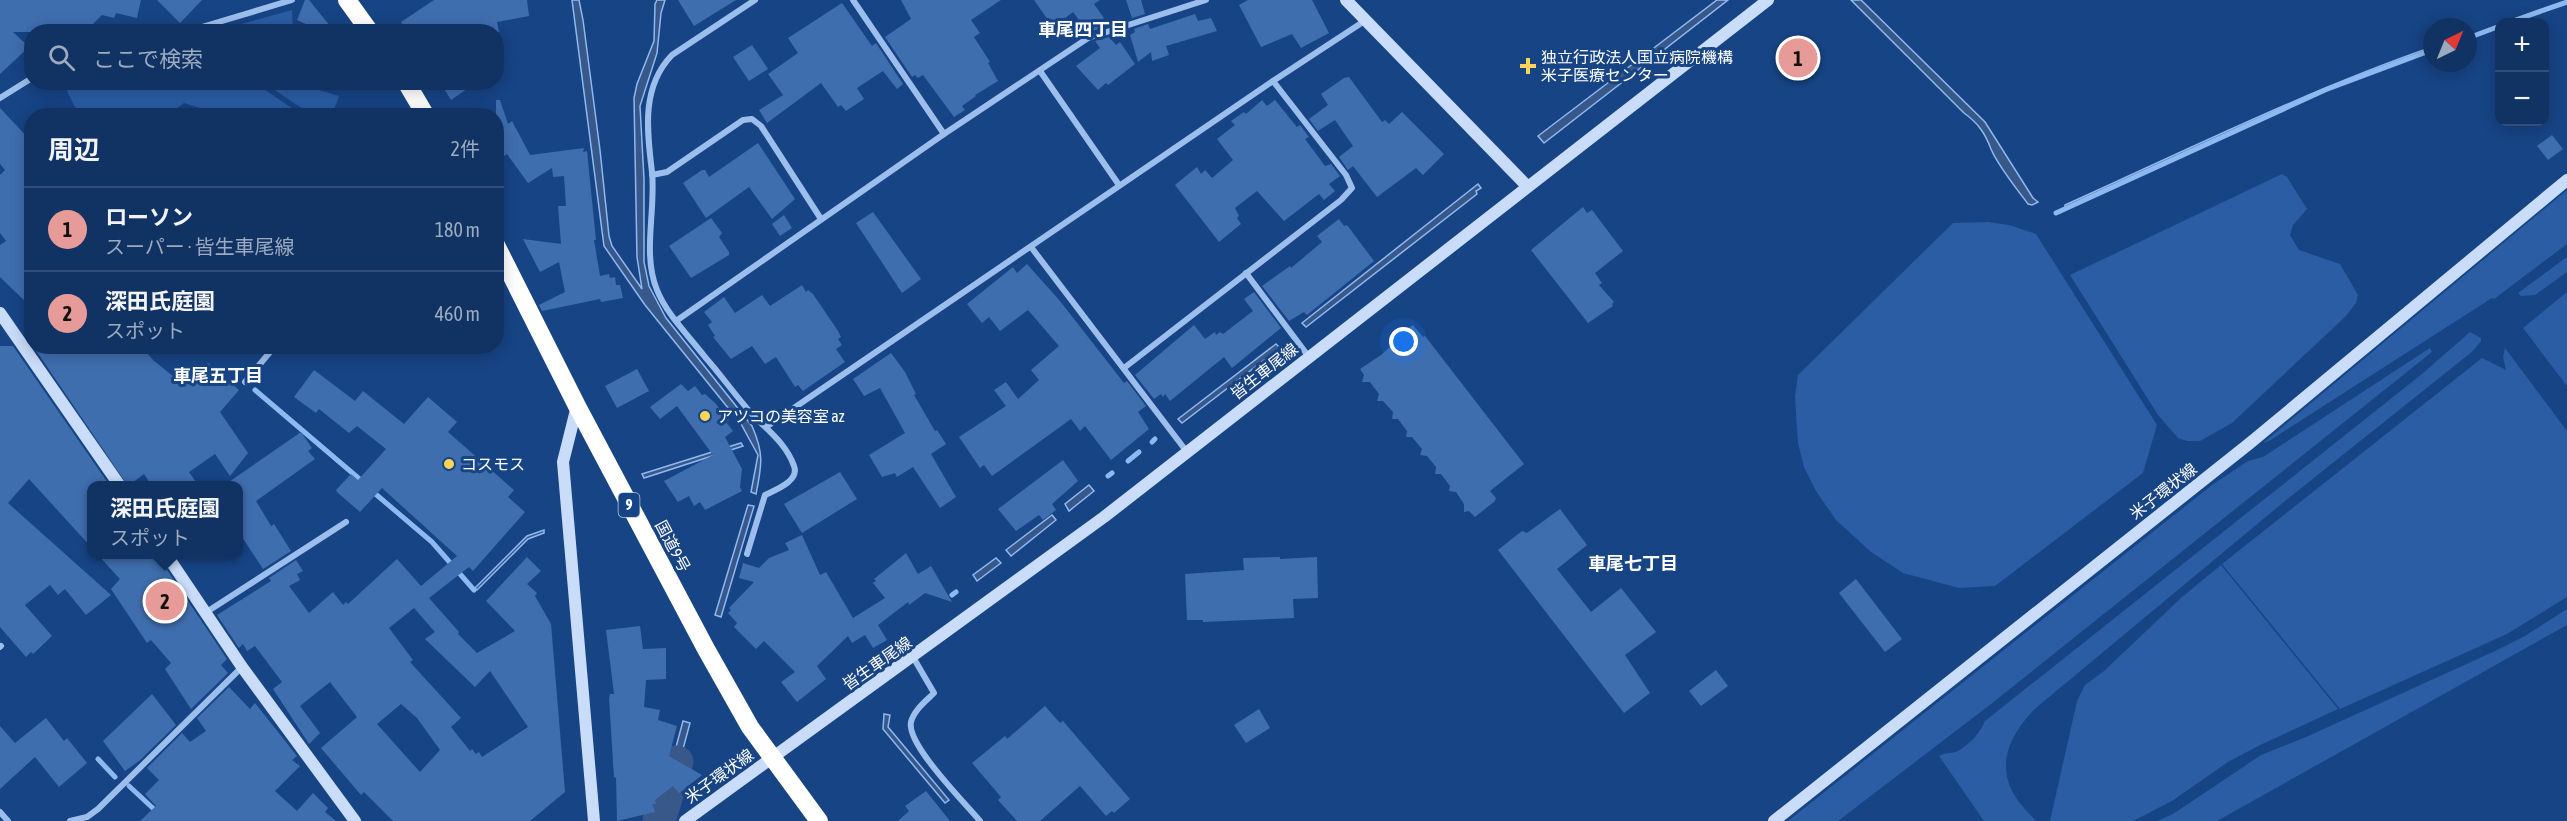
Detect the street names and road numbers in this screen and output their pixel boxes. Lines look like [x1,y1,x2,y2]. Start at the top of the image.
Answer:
street label: 皆生車尾線 [1227,339,1301,403]
street label: 米子環状線 [2126,459,2200,523]
road number: 9 [618,493,640,517]
street label: 国道9号 [652,517,694,575]
street label: 皆生車尾線 [839,633,915,693]
street label: 米子環状線 [681,745,757,807]

